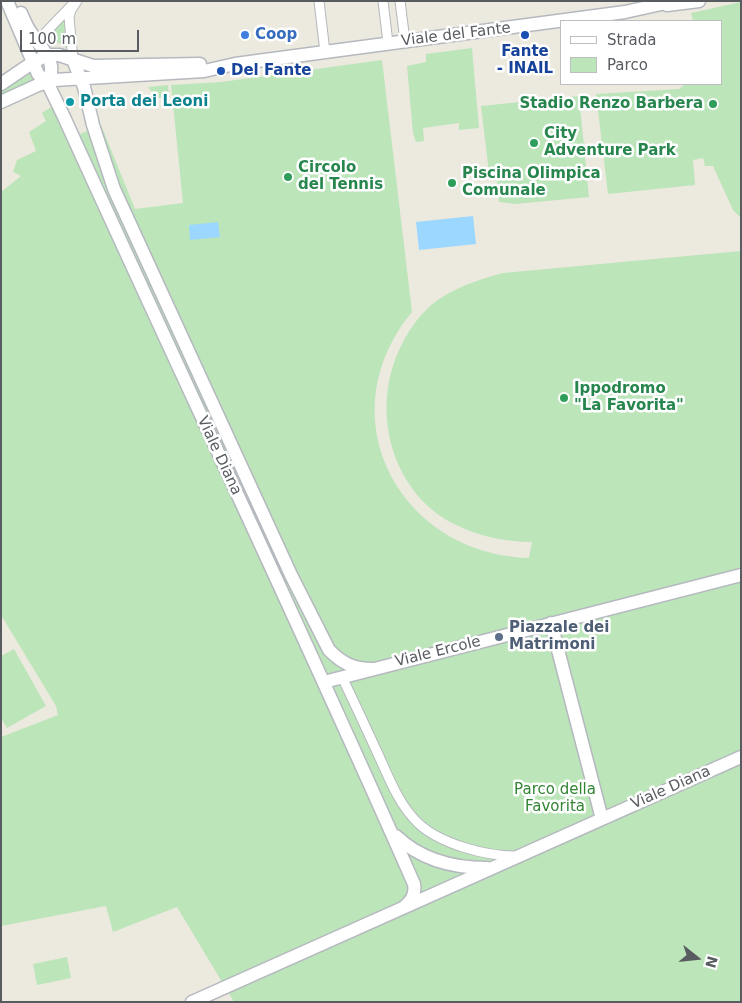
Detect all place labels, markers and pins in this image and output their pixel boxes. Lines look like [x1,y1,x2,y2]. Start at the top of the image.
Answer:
place label: Coop [255,26,297,44]
marker: Coop [239,29,251,41]
marker: Fante - INAIL [519,29,531,41]
place label: Fante - INAIL [497,43,553,78]
place label: Del Fante [231,62,312,80]
marker: Del Fante [215,65,227,77]
place label: Porta dei Leoni [80,93,208,111]
place label: Stadio Renzo Barbera [519,95,703,113]
marker: Porta dei Leoni [64,96,76,108]
marker: Stadio Renzo Barbera [707,98,719,110]
place label: City Adventure Park [544,125,676,160]
marker: City Adventure Park [528,137,540,149]
place label: Circolo del Tennis [298,159,383,194]
place label: Piscina Olimpica Comunale [462,165,601,200]
marker: Circolo del Tennis [282,171,294,183]
marker: Piscina Olimpica Comunale [446,177,458,189]
place label: Ippodromo "La Favorita" [574,380,684,415]
marker: Ippodromo "La Favorita" [558,392,570,404]
place label: Piazzale dei Matrimoni [509,619,609,654]
marker: Piazzale dei Matrimoni [493,631,505,643]

